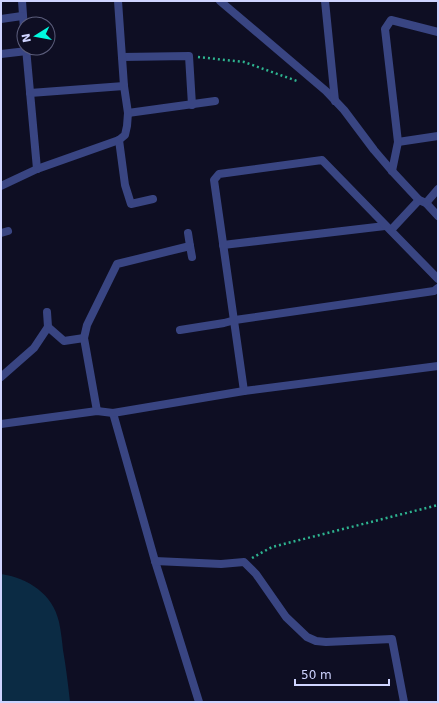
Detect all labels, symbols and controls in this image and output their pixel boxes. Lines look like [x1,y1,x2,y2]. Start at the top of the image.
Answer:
north arrow [16,16,56,56]
text: N [19,32,34,44]
scale bar [295,661,389,687]
text: 50 m [301,668,332,682]

